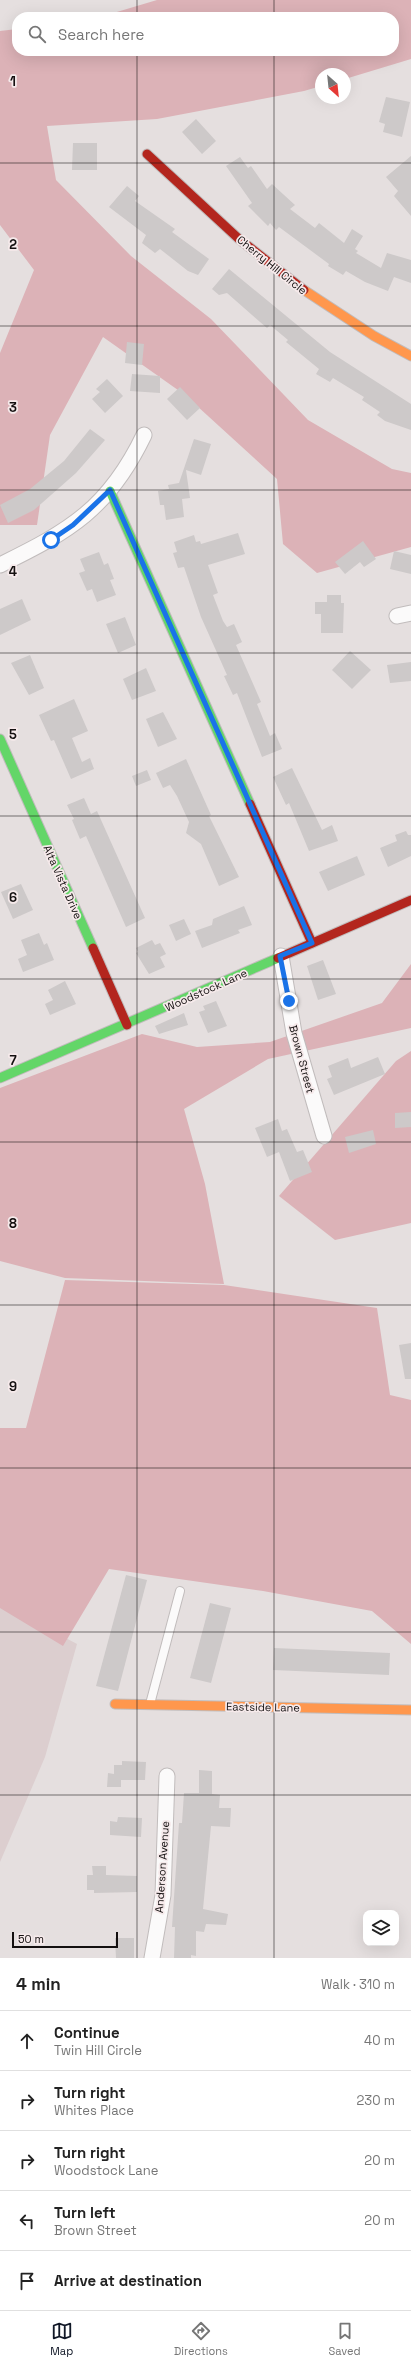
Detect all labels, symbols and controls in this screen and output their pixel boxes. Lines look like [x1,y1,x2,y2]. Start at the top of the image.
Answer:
search box [12,12,399,56]
icon: search [26,23,48,45]
text: Search here [58,25,144,44]
north arrow [315,68,351,104]
text: 1 [10,73,16,90]
street label: Cherry Hill Circle [234,233,310,297]
text: 2 [9,236,17,253]
text: 3 [9,399,17,416]
route start [42,531,60,549]
text: 4 [9,563,17,580]
text: 5 [9,726,17,743]
street label: Alta Vista Drive [40,843,86,921]
text: 6 [9,889,17,906]
street label: Woodstock Lane [163,966,249,1014]
route end [280,992,298,1010]
street label: Brown Street [286,1023,318,1095]
text: 7 [9,1052,17,1069]
text: 8 [9,1215,17,1232]
text: 9 [9,1378,17,1395]
street label: Eastside Lane [226,1699,300,1715]
street label: Anderson Avenue [152,1821,172,1913]
map controls [363,1910,399,1946]
button: layers [363,1910,399,1946]
scale bar [12,1930,118,1949]
text: 50 m [18,1932,44,1946]
text: 4 min [16,1973,61,1995]
text: Walk · 310 m [321,1976,395,1993]
text: Continue [54,2023,120,2042]
icon: ahead [16,2030,38,2052]
text: 40 m [364,2032,395,2049]
text: Twin Hill Circle [54,2042,142,2059]
text: Turn right [54,2083,125,2102]
icon: right [16,2090,38,2112]
text: 230 m [357,2092,395,2109]
text: Whites Place [54,2102,134,2119]
text: Turn right [54,2143,125,2162]
icon: right [16,2150,38,2172]
text: 20 m [364,2152,395,2169]
text: Woodstock Lane [54,2162,158,2179]
text: Turn left [54,2203,116,2222]
icon: left [16,2210,38,2232]
text: 20 m [364,2212,395,2229]
text: Brown Street [54,2222,137,2239]
icon: arrive [16,2270,38,2292]
text: Arrive at destination [54,2271,202,2290]
tab: Map [50,2320,73,2358]
tab: Directions [174,2320,228,2358]
tab: Saved [329,2320,361,2358]

